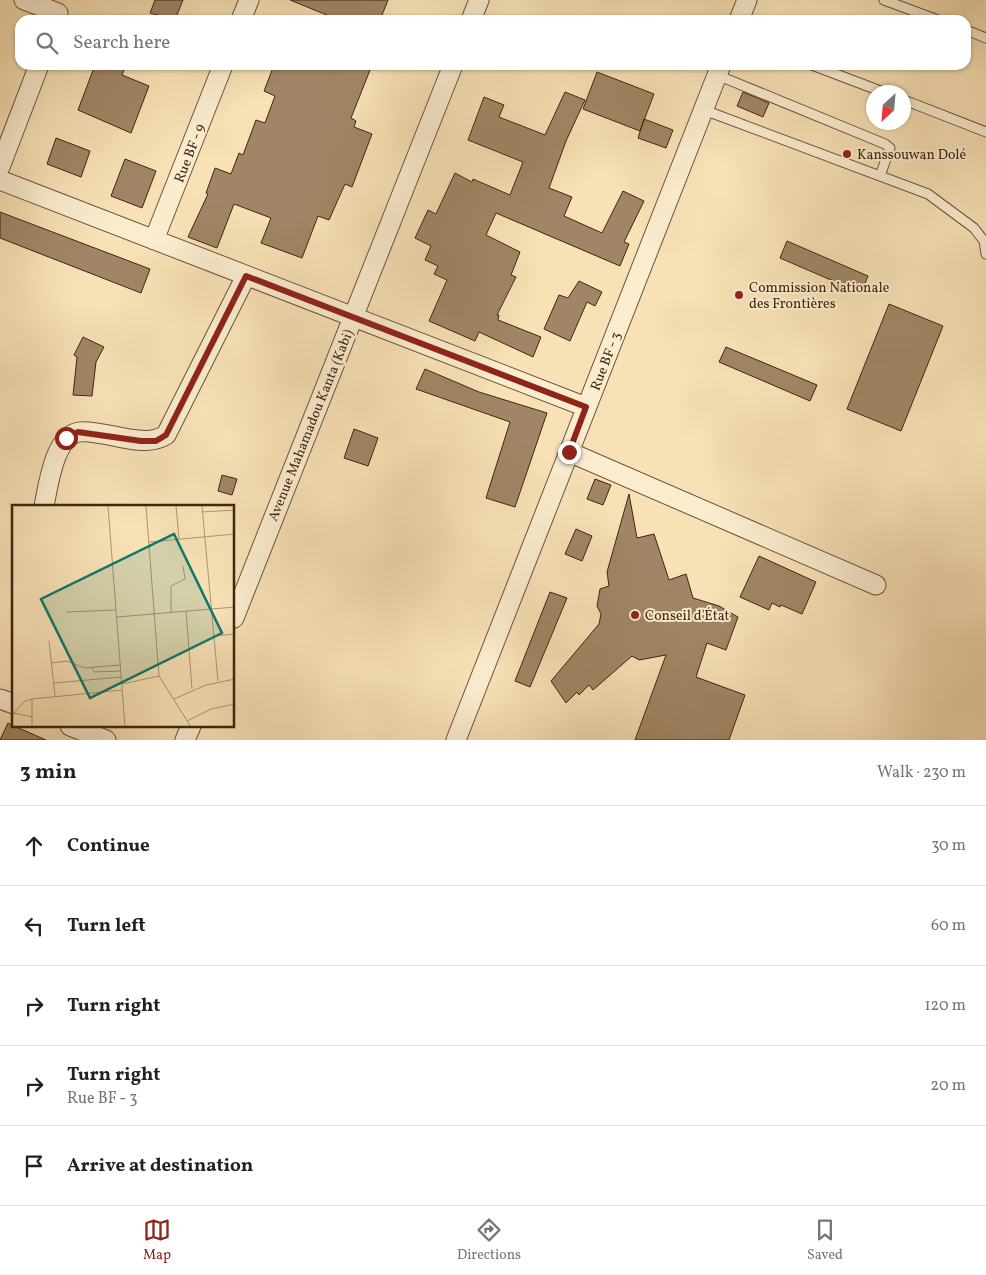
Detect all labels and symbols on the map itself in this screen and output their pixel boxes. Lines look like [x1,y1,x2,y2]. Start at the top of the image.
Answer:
north arrow [866,85,911,130]
street label: Rue BF - 9 [170,121,210,186]
place label: Kanssouwan Dolé [857,146,966,165]
marker: Kanssouwan Dolé [841,148,853,160]
place label: Commission Nationale des Frontières [749,279,890,314]
marker: Commission Nationale des Frontières [733,289,745,301]
street label: Avenue Mahamadou Kanta (Kabi) [264,327,359,524]
street label: Rue BF - 3 [586,329,626,394]
route start [55,427,78,450]
route end [558,441,581,464]
inset map [12,505,235,728]
place label: Conseil d'État [645,607,729,626]
marker: Conseil d'État [629,609,641,621]

